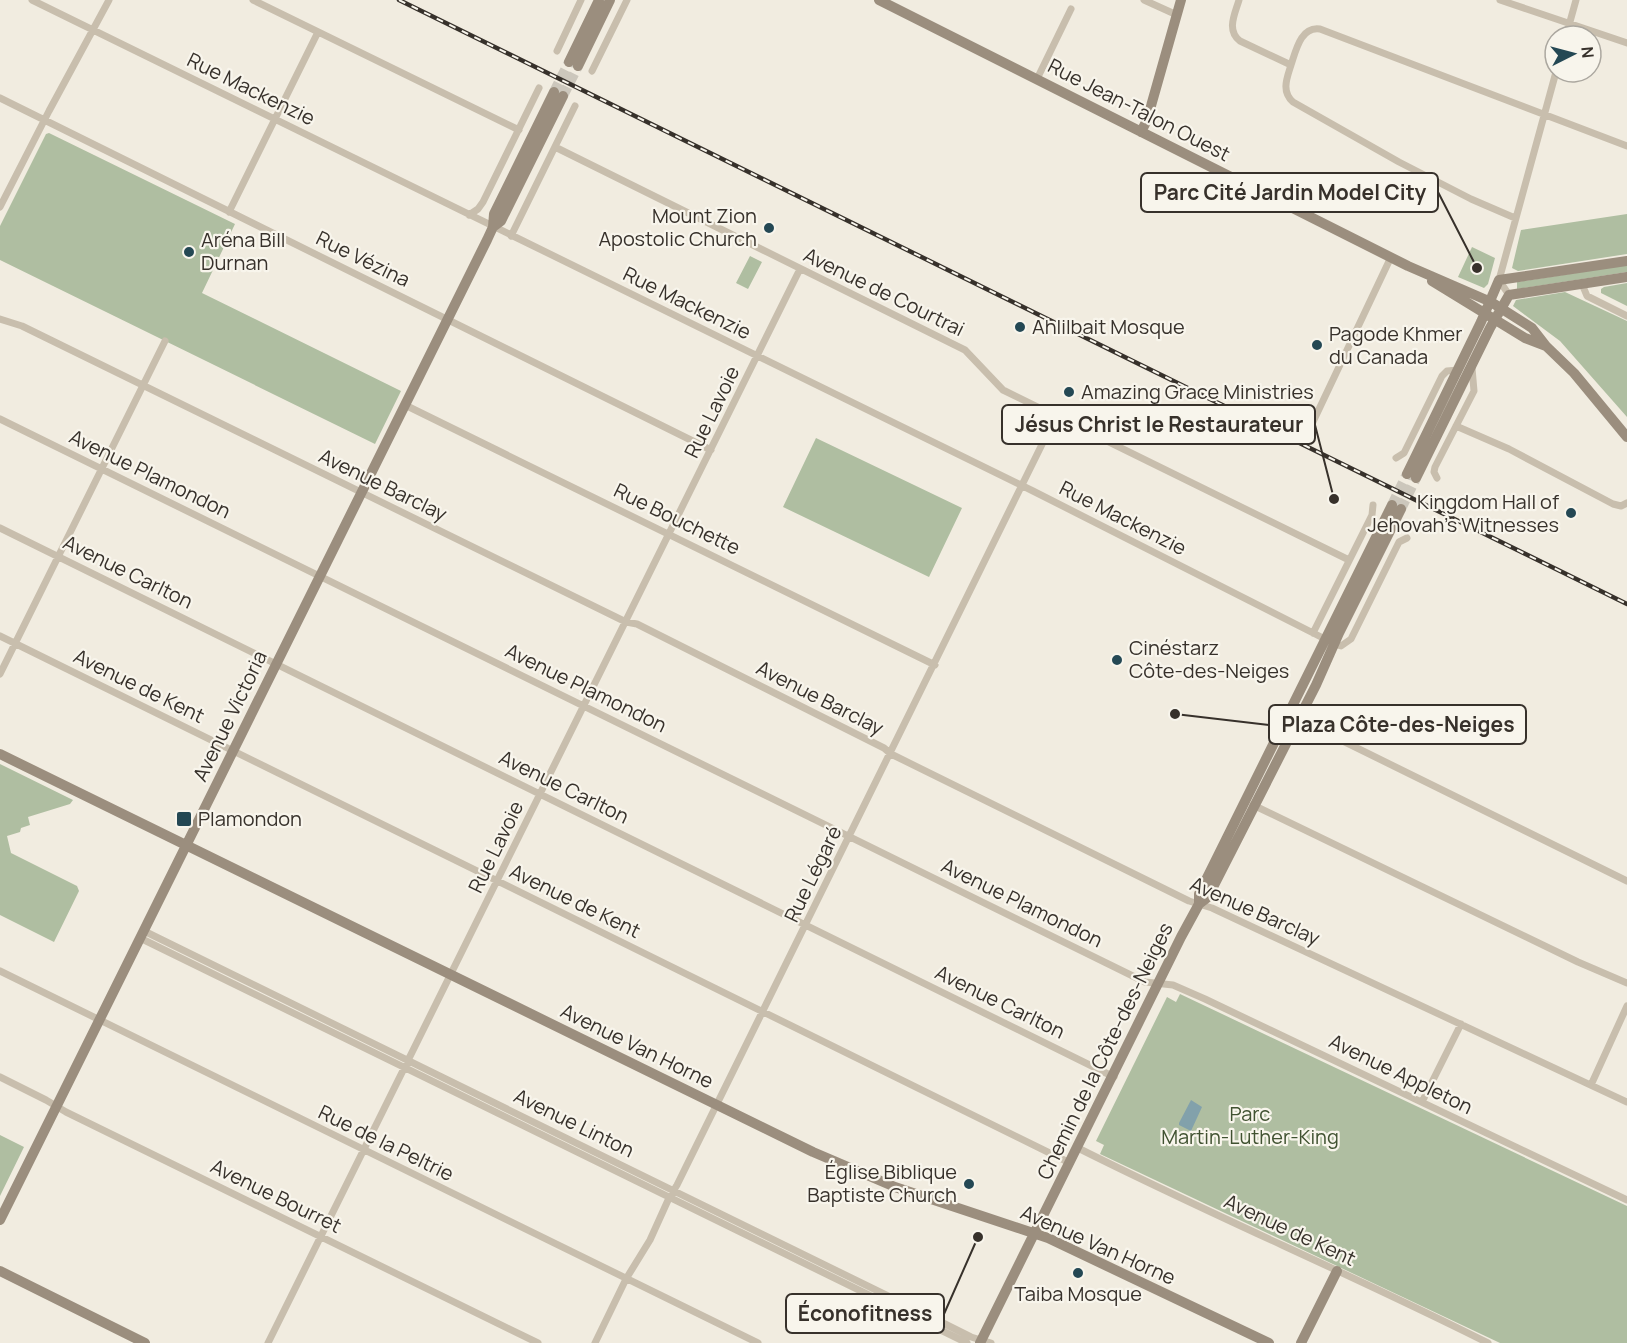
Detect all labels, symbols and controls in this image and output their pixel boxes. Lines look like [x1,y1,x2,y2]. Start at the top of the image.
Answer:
north arrow [1543,24,1603,84]
street label: Rue Mackenzie [183,46,320,131]
text: N [1576,46,1599,59]
street label: Rue Jean-Talon Ouest [1043,52,1235,167]
callout: Parc Cité Jardin Model City [1141,173,1438,212]
text: Parc Cité Jardin Model City [1154,178,1427,206]
place label: Mount Zion Apostolic Church [598,202,757,252]
marker: Mount Zion Apostolic Church [762,221,776,235]
street label: Rue Vézina [312,224,415,293]
place label: Aréna Bill Durnan [201,226,286,276]
street label: Avenue de Courtrai [799,241,969,342]
marker: Aréna Bill Durnan [182,245,196,259]
street label: Rue Mackenzie [619,260,756,345]
place label: Ahlilbait Mosque [1032,313,1185,340]
marker: Ahlilbait Mosque [1013,320,1027,334]
place label: Pagode Khmer du Canada [1329,320,1462,370]
marker: Pagode Khmer du Canada [1310,338,1324,352]
street label: Rue Lavoie [678,361,745,462]
place label: Amazing Grace Ministries [1081,378,1314,405]
marker: Amazing Grace Ministries [1062,385,1076,399]
callout: Jésus Christ le Restaurateur [1002,405,1315,444]
text: Jésus Christ le Restaurateur [1015,410,1303,438]
street label: Avenue Plamondon [65,423,235,524]
street label: Avenue Barclay [315,442,452,527]
street label: Rue Mackenzie [1055,474,1191,561]
street label: Rue Bouchette [610,476,745,561]
place label: Kingdom Hall of Jehovah's Witnesses [1368,488,1559,538]
marker: Kingdom Hall of Jehovah's Witnesses [1564,506,1578,520]
street label: Avenue Carlton [59,528,198,615]
place label: Cinéstarz Côte-des-Neiges [1129,634,1289,684]
street label: Avenue Plamondon [501,637,671,738]
street label: Avenue de Kent [69,642,209,729]
street label: Avenue Victoria [186,646,273,786]
marker: Cinéstarz Côte-des-Neiges [1110,653,1124,667]
street label: Avenue Barclay [752,654,889,741]
callout: Plaza Côte-des-Neiges [1269,705,1526,744]
text: Plaza Côte-des-Neiges [1281,710,1515,738]
street label: Avenue Carlton [495,743,634,830]
street label: Rue Lavoie [462,796,529,897]
place label: Plamondon [198,805,302,832]
marker: Plamondon [175,810,193,828]
street label: Rue Légaré [778,821,847,926]
street label: Avenue Plamondon [937,852,1107,953]
street label: Avenue de Kent [505,857,645,944]
street label: Avenue Barclay [1186,870,1325,951]
street label: Chemin de la Côte-des-Neiges [1030,918,1179,1184]
street label: Avenue Carlton [931,958,1070,1045]
street label: Avenue Van Horne [556,997,718,1094]
street label: Avenue Appleton [1325,1027,1477,1120]
street label: Avenue Linton [510,1082,639,1163]
street label: Rue de la Peltrie [314,1098,458,1187]
park label: Parc Martin-Luther-King [1161,1100,1339,1150]
street label: Avenue Bourret [206,1152,346,1239]
place label: Église Biblique Baptiste Church [807,1158,957,1208]
marker: Église Biblique Baptiste Church [962,1177,976,1191]
street label: Avenue de Kent [1220,1187,1360,1272]
street label: Avenue Van Horne [1016,1198,1180,1291]
marker: Taiba Mosque [1071,1266,1085,1280]
place label: Taiba Mosque [1014,1280,1142,1307]
callout: Éconofitness [786,1294,944,1333]
text: Éconofitness [798,1299,932,1327]

